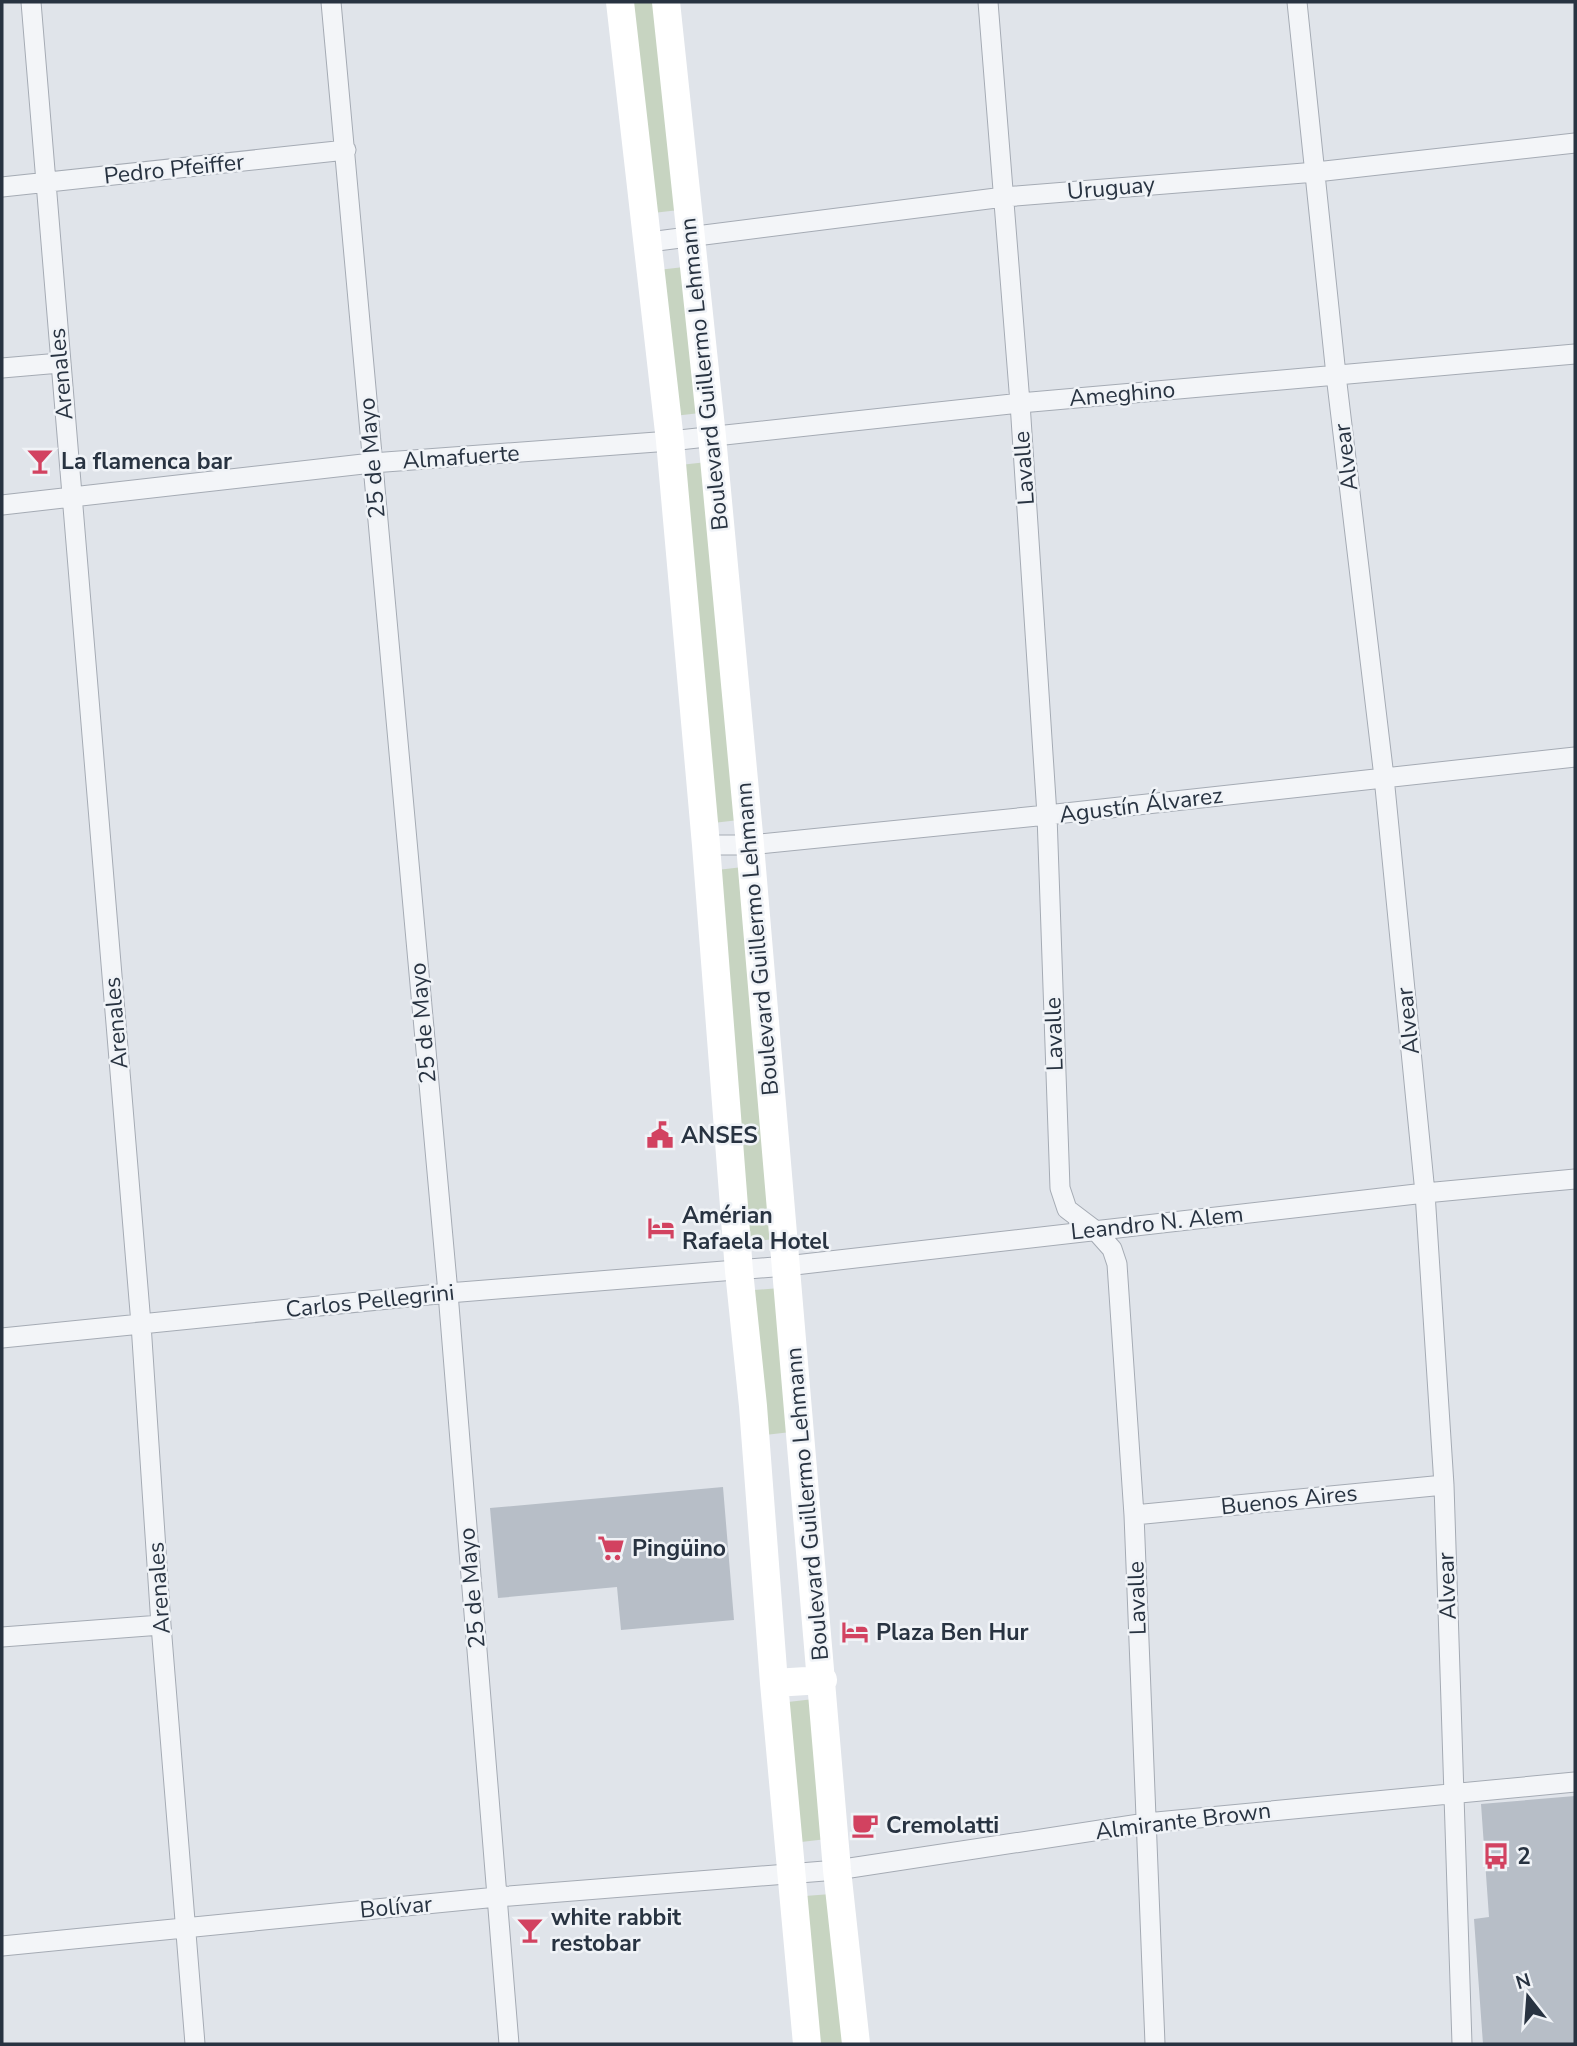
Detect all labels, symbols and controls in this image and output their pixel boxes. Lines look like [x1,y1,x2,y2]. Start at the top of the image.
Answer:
street label: Pedro Pfeiffer [102,146,247,192]
street label: Uruguay [1066,169,1156,207]
street label: Boulevard Guillermo Lehmann [672,216,736,532]
street label: Arenales [42,327,80,421]
street label: Ameghino [1068,374,1176,414]
street label: 25 de Mayo [351,396,393,520]
street label: Alvear [1326,421,1366,492]
street label: Lavalle [1006,430,1042,506]
street label: Almafuerte [401,437,521,477]
bar icon: La flamenca bar [25,446,55,476]
place label: La flamenca bar [61,446,232,477]
street label: Agustín Álvarez [1058,780,1224,830]
street label: Boulevard Guillermo Lehmann [728,781,786,1097]
street label: 25 de Mayo [402,961,444,1085]
street label: Arenales [97,976,135,1070]
street label: Alvear [1389,985,1427,1056]
street label: Lavalle [1037,996,1071,1072]
public building icon: ANSES [645,1120,675,1150]
place label: ANSES [681,1120,758,1151]
street label: Leandro N. Alem [1069,1199,1245,1247]
place label: Amérian Rafaela Hotel [682,1200,830,1257]
hotel icon: Amérian Rafaela Hotel [646,1213,676,1243]
street label: Carlos Pellegrini [284,1277,456,1325]
street label: Boulevard Guillermo Lehmann [778,1346,836,1662]
street label: Buenos Aires [1219,1477,1359,1523]
street label: 25 de Mayo [451,1526,493,1650]
supermarket icon: Pingüino [596,1533,626,1563]
place label: Pingüino [632,1533,726,1564]
street label: Arenales [140,1541,178,1635]
street label: Alvear [1430,1551,1464,1620]
street label: Lavalle [1120,1560,1154,1636]
hotel icon: Plaza Ben Hur [840,1617,870,1647]
place label: Plaza Ben Hur [876,1617,1029,1648]
street label: Almirante Brown [1093,1795,1273,1847]
cafe icon: Cremolatti [850,1810,880,1840]
place label: Cremolatti [886,1810,999,1841]
bus stop icon: 2 [1481,1841,1511,1871]
place label: 2 [1517,1841,1531,1872]
street label: Bolívar [359,1888,434,1926]
place label: white rabbit restobar [551,1902,681,1959]
bar icon: white rabbit restobar [515,1915,545,1945]
north arrow [1493,1962,1563,2032]
text: N [1513,1967,1534,1996]

